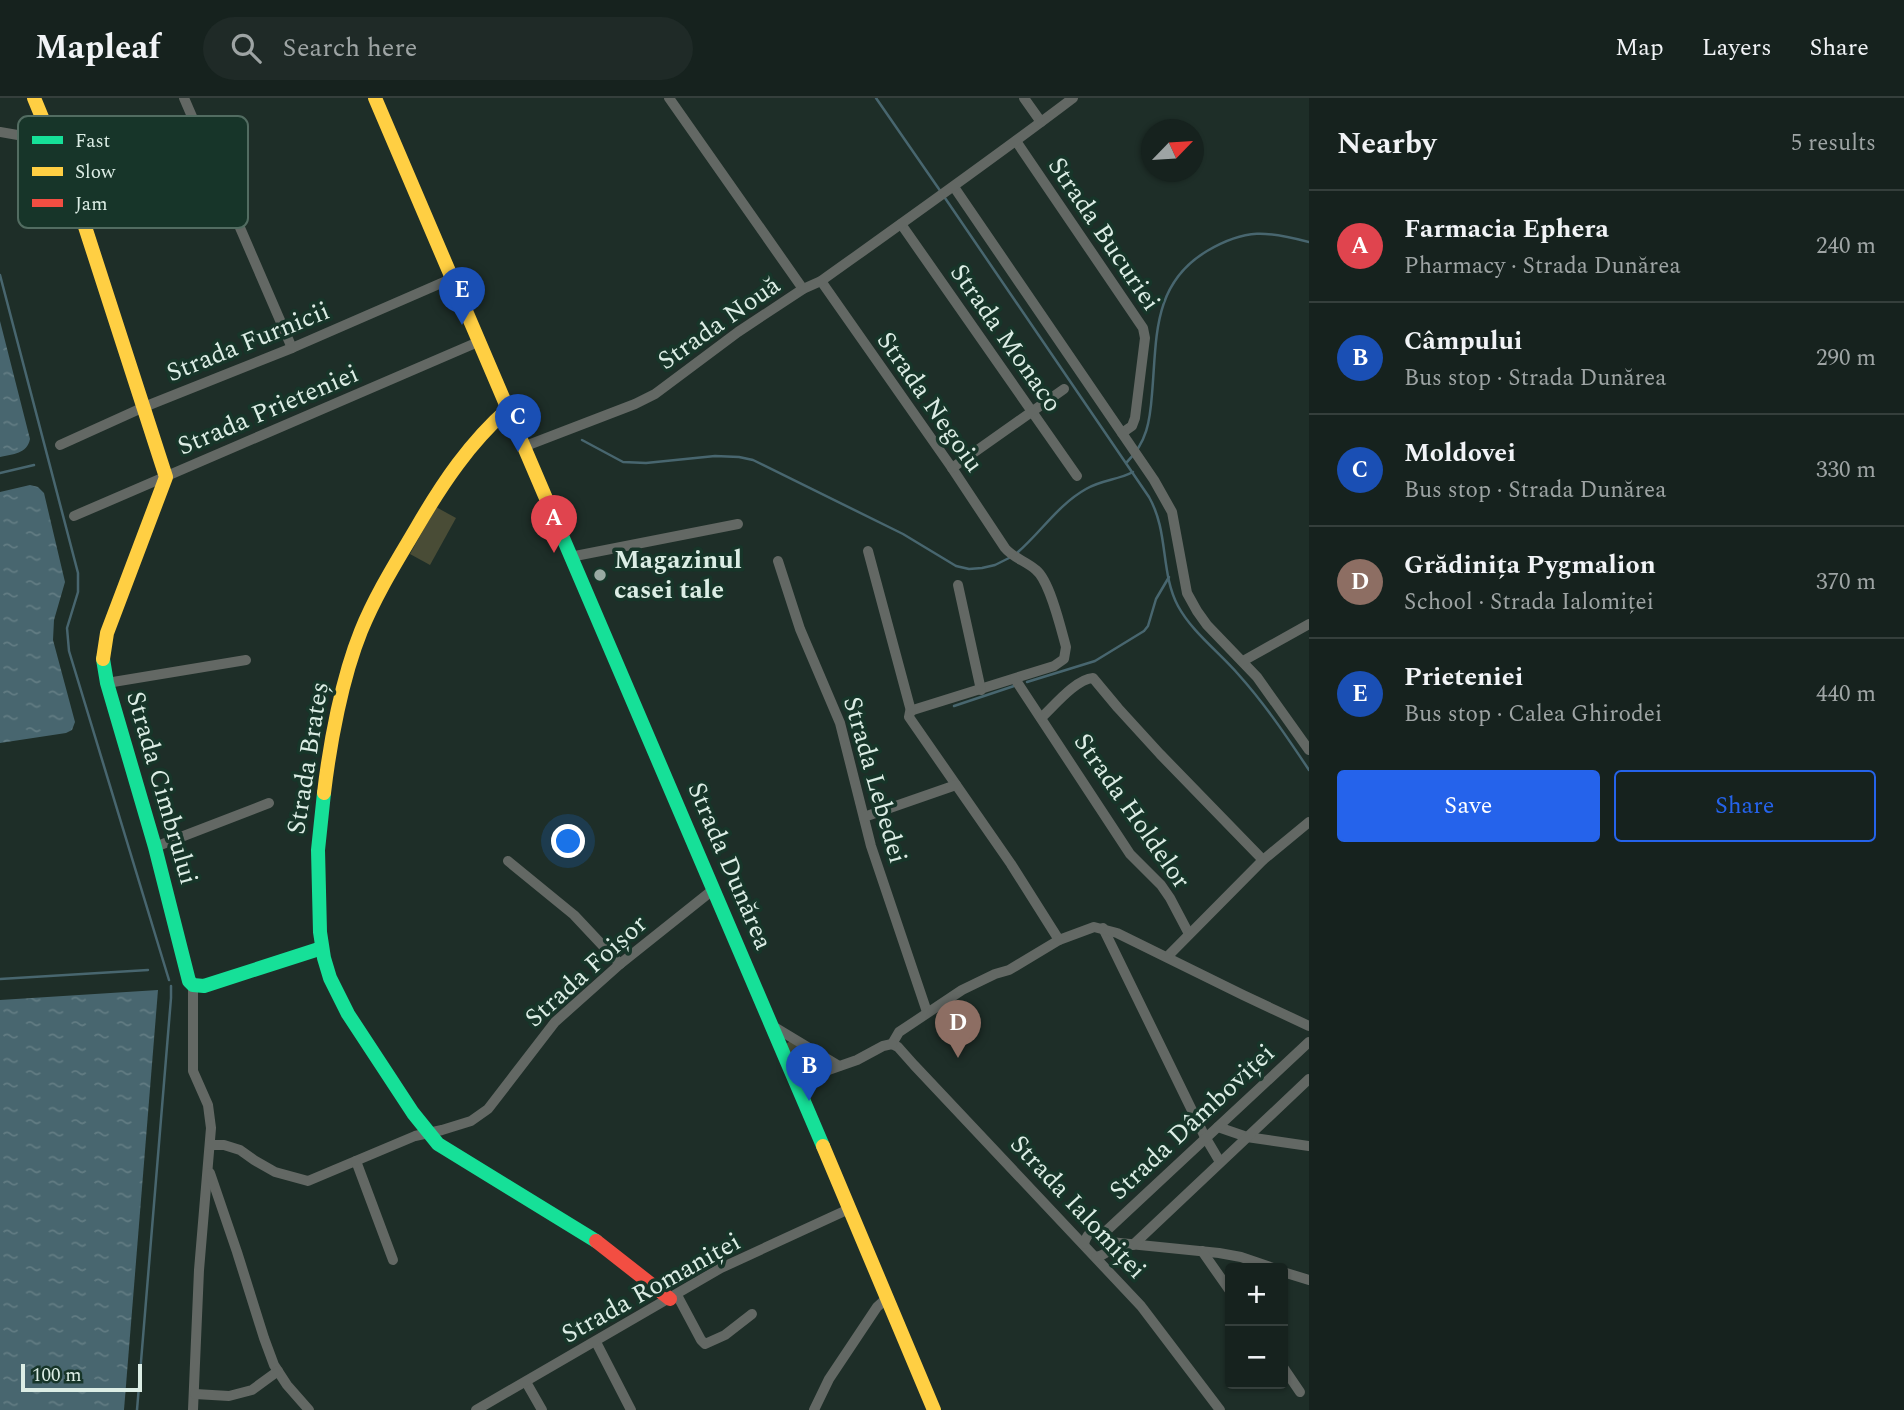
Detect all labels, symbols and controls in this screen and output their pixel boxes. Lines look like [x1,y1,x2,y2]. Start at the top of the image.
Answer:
search box [203,17,693,80]
text: Mapleaf [35,23,161,73]
text: Search here [283,28,417,68]
icon: search [227,29,265,67]
text: Map [1615,30,1664,66]
text: Layers [1702,30,1772,66]
text: Share [1810,30,1869,66]
legend [18,116,248,228]
north arrow [1141,119,1204,182]
text: Nearby [1337,121,1436,167]
text: 5 results [1791,126,1876,161]
text: Fast [75,127,111,156]
street label: Strada Bucuriei [1038,149,1170,319]
text: Slow [75,158,116,187]
text: Jam [75,190,107,219]
text: Farmacia Ephera [1404,209,1609,249]
text: A [1351,229,1369,264]
text: 240 m [1816,229,1876,264]
text: Pharmacy · Strada Dunărea [1404,249,1681,284]
street label: Strada Monaco [940,255,1072,421]
street label: Strada Nouă [649,266,789,380]
pin: E [439,267,485,325]
street label: Strada Furnicii [160,291,336,393]
text: Câmpului [1404,321,1522,361]
street label: Strada Negoiu [866,323,994,481]
text: B [1352,341,1368,376]
text: 290 m [1816,341,1876,376]
street label: Strada Prieteniei [171,354,365,466]
text: Bus stop · Strada Dunărea [1404,361,1666,396]
pin: C [495,394,541,452]
text: Moldovei [1404,433,1516,473]
text: C [1352,453,1368,488]
text: 330 m [1816,453,1876,488]
text: Bus stop · Strada Dunărea [1404,473,1666,508]
pin: A [531,495,577,553]
place label: Magazinul casei tale [614,540,742,610]
text: Grădinița Pygmalion [1404,545,1656,585]
text: D [1351,565,1369,600]
text: 370 m [1816,565,1876,600]
marker: Magazinul casei tale [592,567,608,583]
text: School · Strada Ialomiței [1404,585,1654,620]
text: Prieteniei [1404,657,1523,697]
text: E [1352,677,1368,712]
text: 440 m [1816,677,1876,712]
street label: Strada Brateș [276,679,340,837]
street label: Strada Cimbrului [115,687,209,889]
street label: Strada Lebedei [832,692,918,868]
text: Bus stop · Calea Ghirodei [1404,697,1662,732]
street label: Strada Holdelor [1063,725,1201,897]
button: Save [1337,770,1600,842]
button: Share [1614,770,1876,842]
street label: Strada Dunărea [677,776,783,956]
your location [551,824,585,858]
street label: Strada Foișor [516,905,656,1037]
pin: D [935,1000,981,1058]
street label: Strada Dâmboviței [1100,1034,1284,1210]
pin: B [786,1043,832,1101]
street label: Strada Ialomiței [1000,1126,1156,1288]
street label: Strada Romaniței [554,1222,748,1354]
map controls [1225,1263,1288,1389]
button: + [1225,1263,1288,1326]
button: − [1225,1326,1288,1389]
scale bar [21,1361,142,1393]
text: 100 m [32,1361,82,1390]

